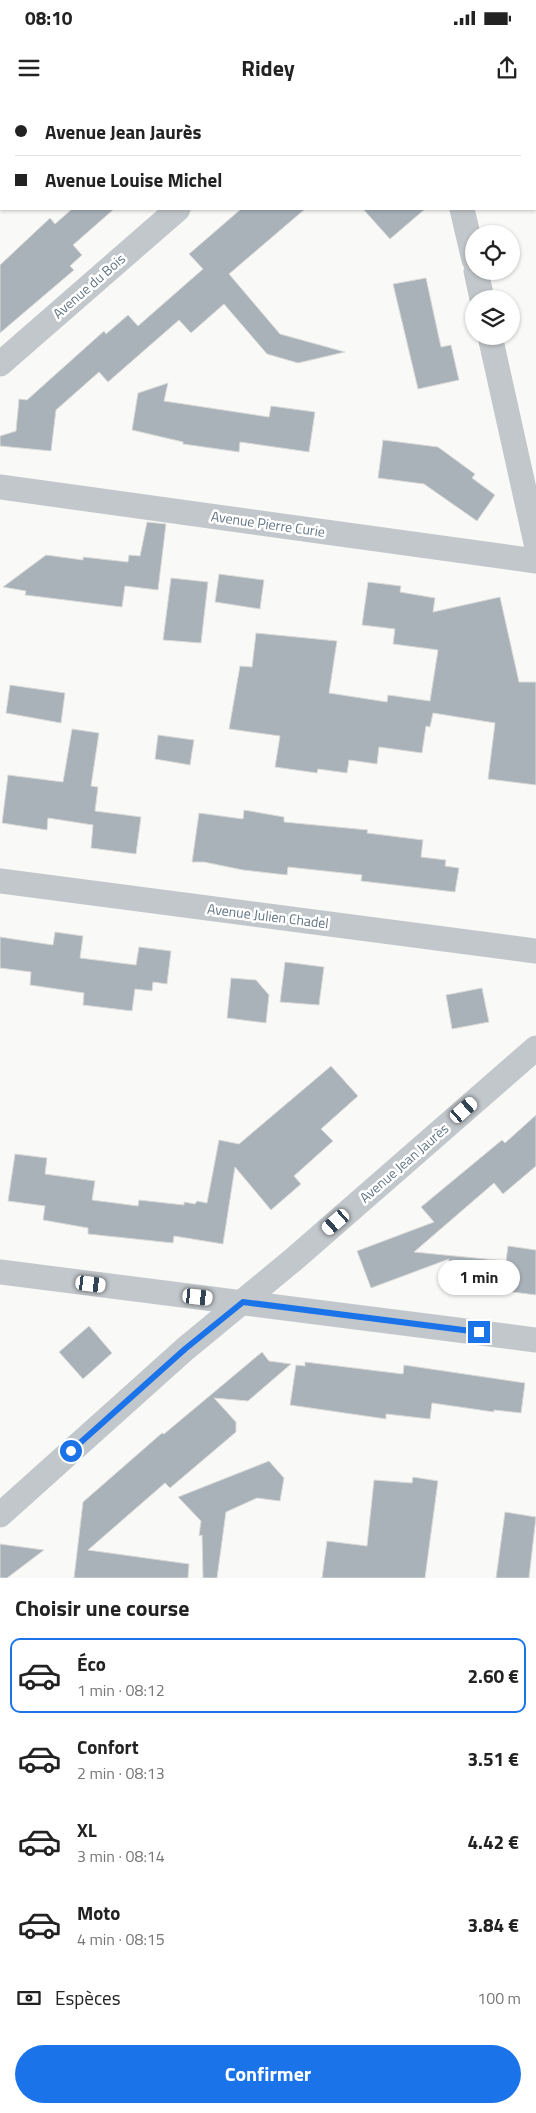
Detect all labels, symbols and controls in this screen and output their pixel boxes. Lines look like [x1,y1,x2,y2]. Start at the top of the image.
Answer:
text: 08:10 [25,3,72,32]
text: Ridey [241,51,295,85]
icon: menu [15,54,43,82]
icon: share [493,54,521,82]
text: Avenue Jean Jaurès [45,117,202,146]
text: Avenue Louise Michel [45,165,222,194]
map controls [465,225,520,345]
button: locate [465,225,520,280]
street label: Avenue du Bois [48,248,130,323]
button: layers [465,290,520,345]
street label: Avenue Pierre Curie [210,505,326,542]
street label: Avenue Julien Chadel [206,898,330,933]
car [447,1094,480,1126]
street label: Avenue Jean Jaurès [354,1118,453,1207]
car [319,1206,352,1238]
callout: 1 min [438,1260,520,1294]
text: 1 min [460,1265,498,1289]
car [75,1275,106,1293]
car [182,1288,213,1306]
route end [468,1321,490,1343]
route start [60,1440,82,1462]
text: Choisir une course [15,1591,189,1625]
text: Éco [77,1649,106,1678]
icon: car [17,1653,62,1698]
text: 2.60 € [467,1661,519,1690]
text: 1 min · 08:12 [77,1678,165,1702]
text: Confort [77,1732,139,1761]
icon: car [17,1736,62,1781]
text: 3.51 € [467,1744,519,1773]
text: 2 min · 08:13 [77,1761,165,1785]
text: XL [77,1815,97,1844]
icon: car [17,1819,62,1864]
text: 4.42 € [467,1827,519,1856]
text: 3 min · 08:14 [77,1844,165,1868]
text: Moto [77,1898,120,1927]
icon: car [17,1902,62,1947]
text: 3.84 € [467,1910,519,1939]
text: 4 min · 08:15 [77,1927,165,1951]
text: Espèces [55,1983,121,2012]
icon: cash [15,1984,43,2012]
text: 100 m [477,1986,521,2010]
button: Confirmer [15,2045,521,2103]

